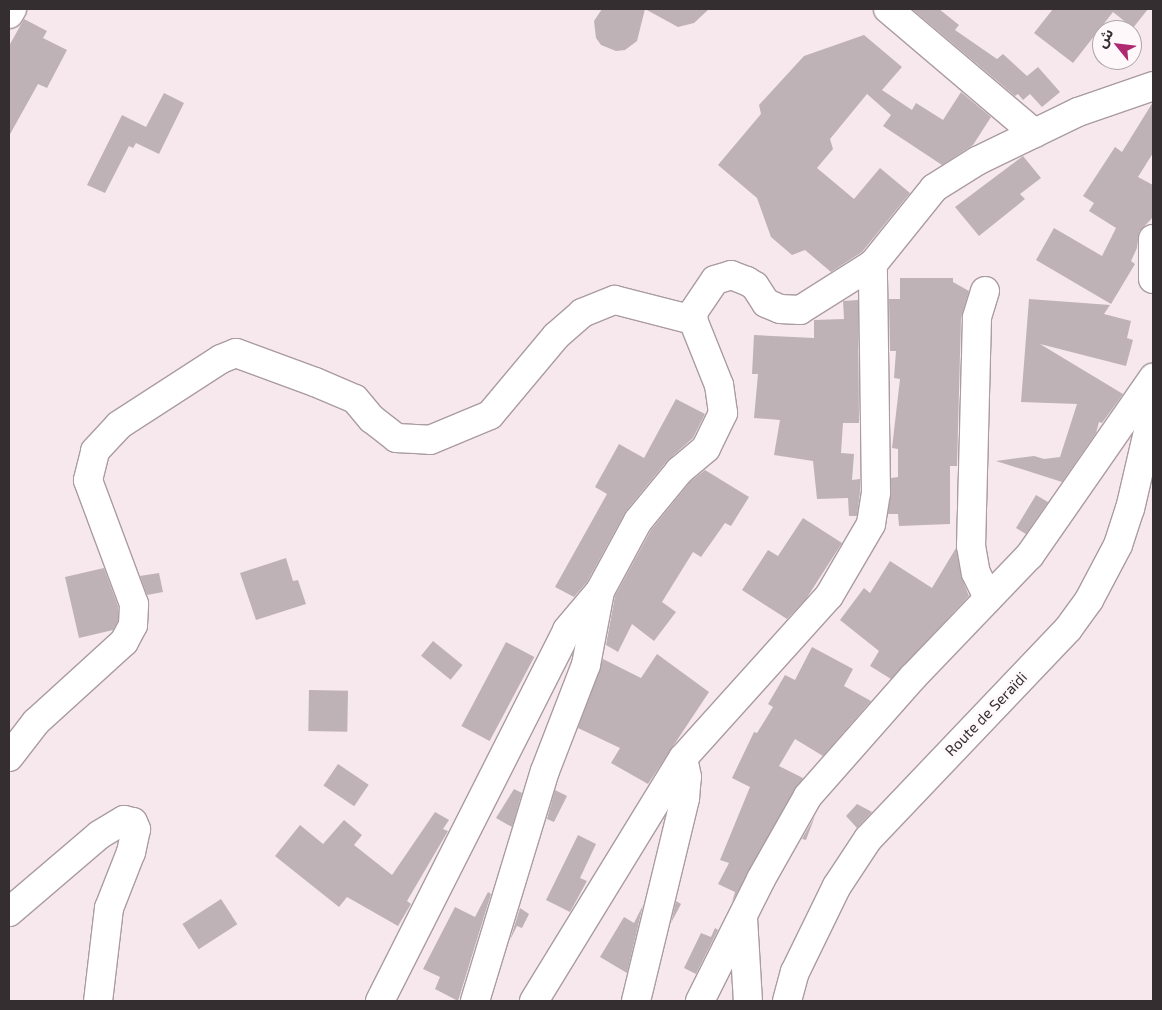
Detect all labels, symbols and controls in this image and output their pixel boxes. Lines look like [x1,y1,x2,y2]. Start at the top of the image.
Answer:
north arrow [1092,20,1142,70]
text: ش [1092,25,1116,50]
street label: Route de Seraïdi [941,668,1031,760]

